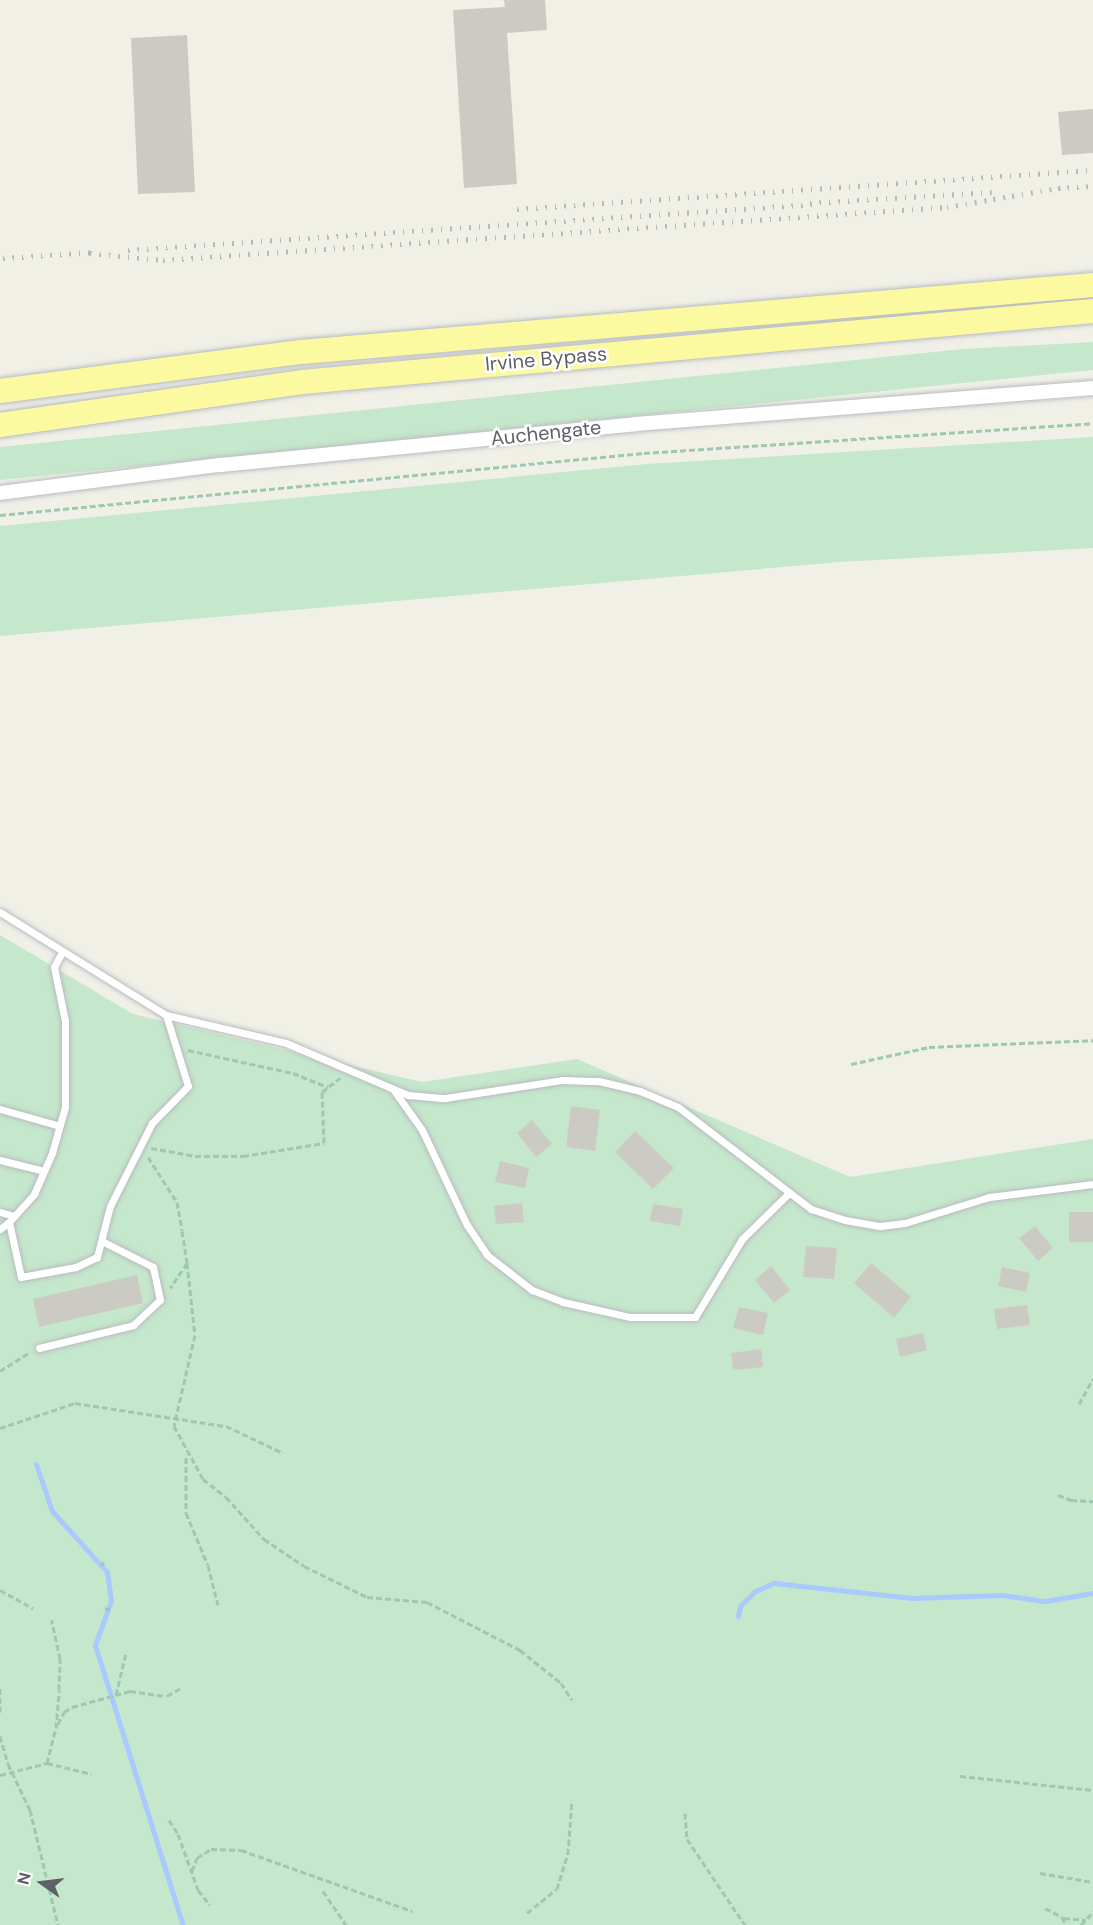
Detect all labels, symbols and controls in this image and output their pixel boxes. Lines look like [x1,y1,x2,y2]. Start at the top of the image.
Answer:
street label: Irvine Bypass [484,342,608,376]
street label: Auchengate [490,415,602,451]
north arrow [12,1853,72,1913]
text: N [12,1870,36,1887]

